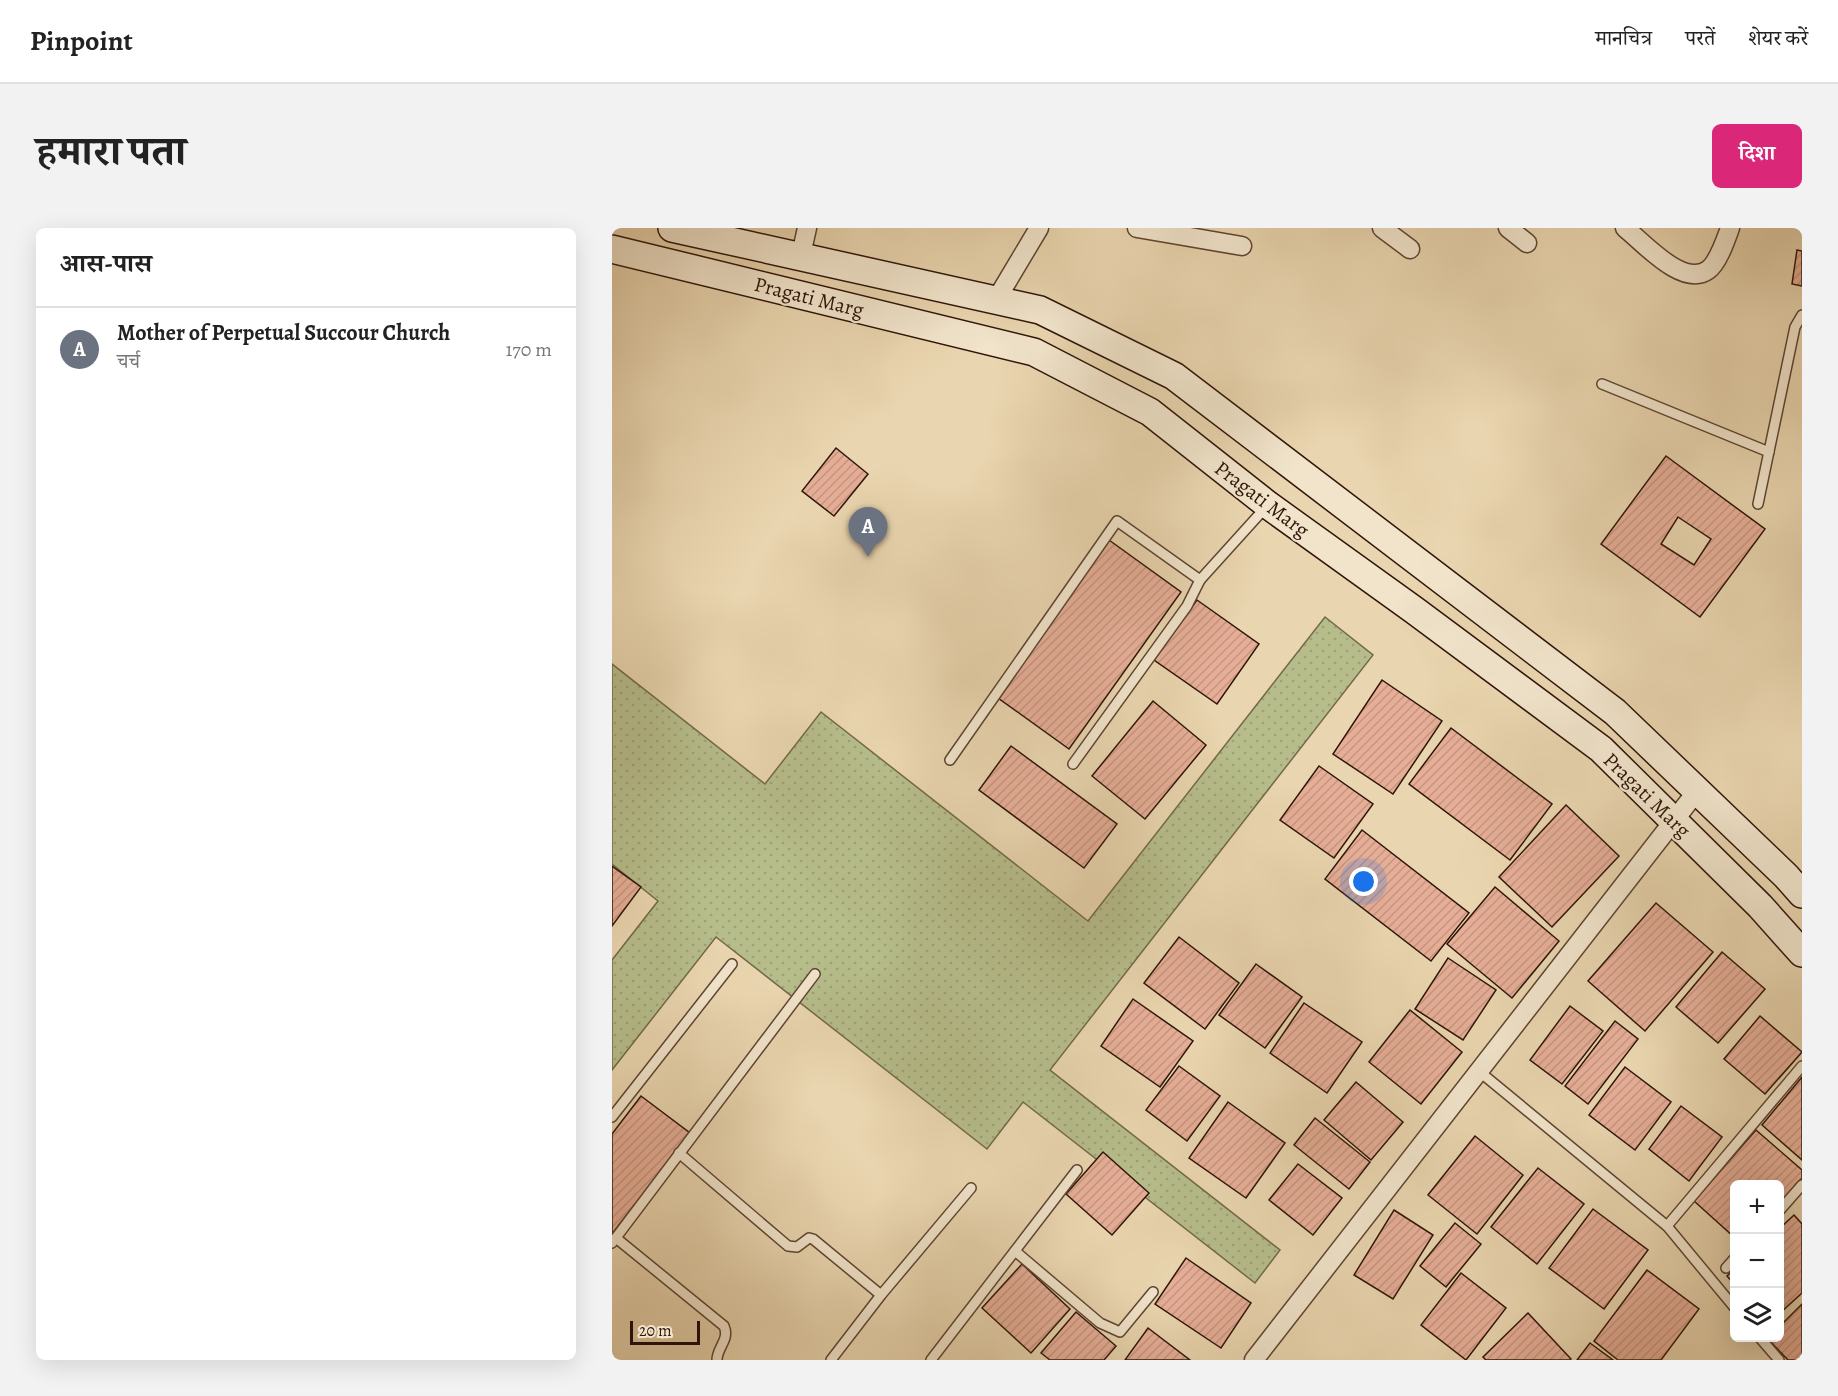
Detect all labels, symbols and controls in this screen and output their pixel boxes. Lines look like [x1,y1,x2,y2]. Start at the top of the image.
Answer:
text: Pinpoint [30,22,133,60]
text: मानचित्र [1595,24,1652,52]
text: परतें [1685,24,1715,52]
text: शेयर करें [1748,24,1808,52]
text: हमारा पता [36,122,186,179]
button: दिशा [1712,124,1802,188]
text: आस-पास [60,246,152,281]
street label: Pragati Marg [751,270,867,324]
text: Mother of Perpetual Succour Church [117,318,450,348]
text: A [73,336,86,363]
text: 170 m [506,336,552,363]
text: चर्च [117,348,140,375]
street label: Pragati Marg [1209,454,1316,544]
pin: A [848,508,888,557]
street label: Pragati Marg [1597,746,1697,844]
your location [1349,867,1378,896]
map controls [1730,1180,1784,1342]
button: + [1730,1180,1784,1234]
button: − [1730,1234,1784,1288]
button: layers [1730,1288,1784,1342]
scale bar [630,1318,700,1346]
text: 20 m [639,1320,672,1342]

